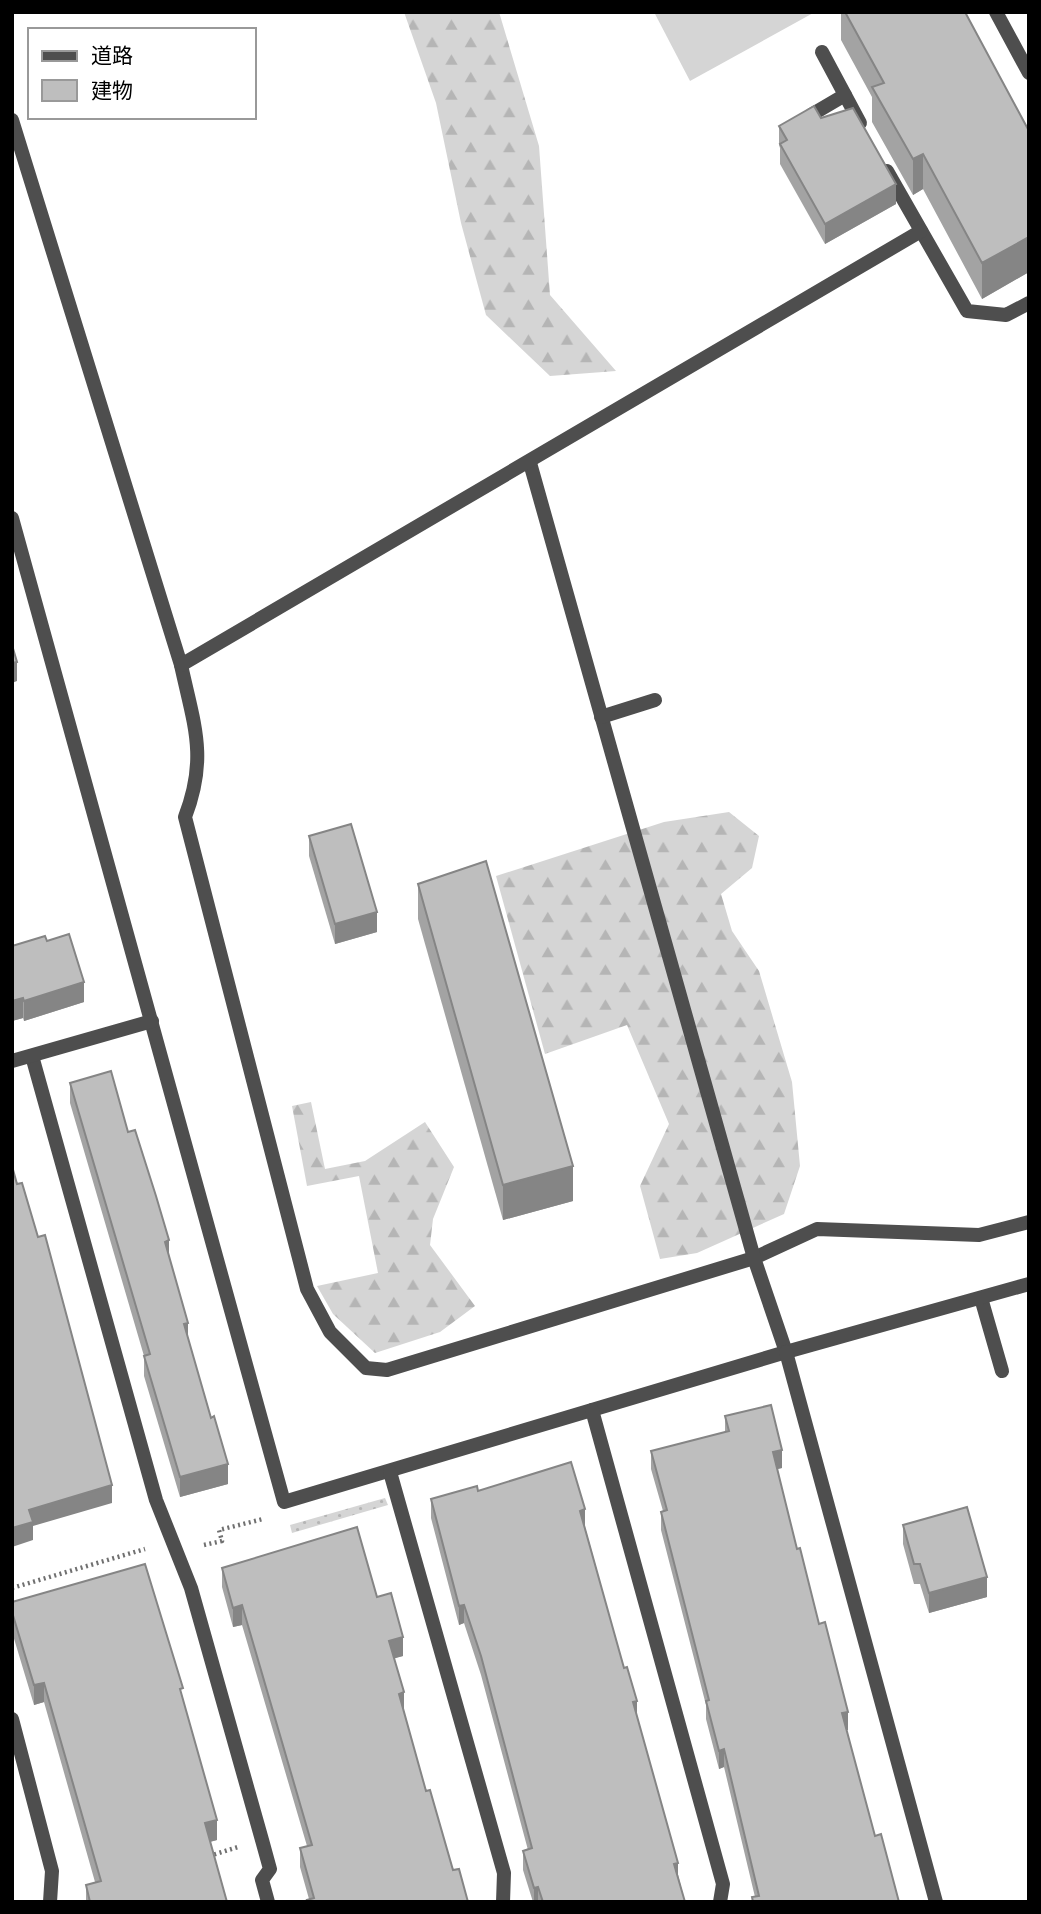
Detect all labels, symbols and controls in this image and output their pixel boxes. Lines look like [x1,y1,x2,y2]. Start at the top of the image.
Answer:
legend [28,28,256,119]
text: 道路 [91,45,133,67]
text: 建物 [91,80,133,102]

